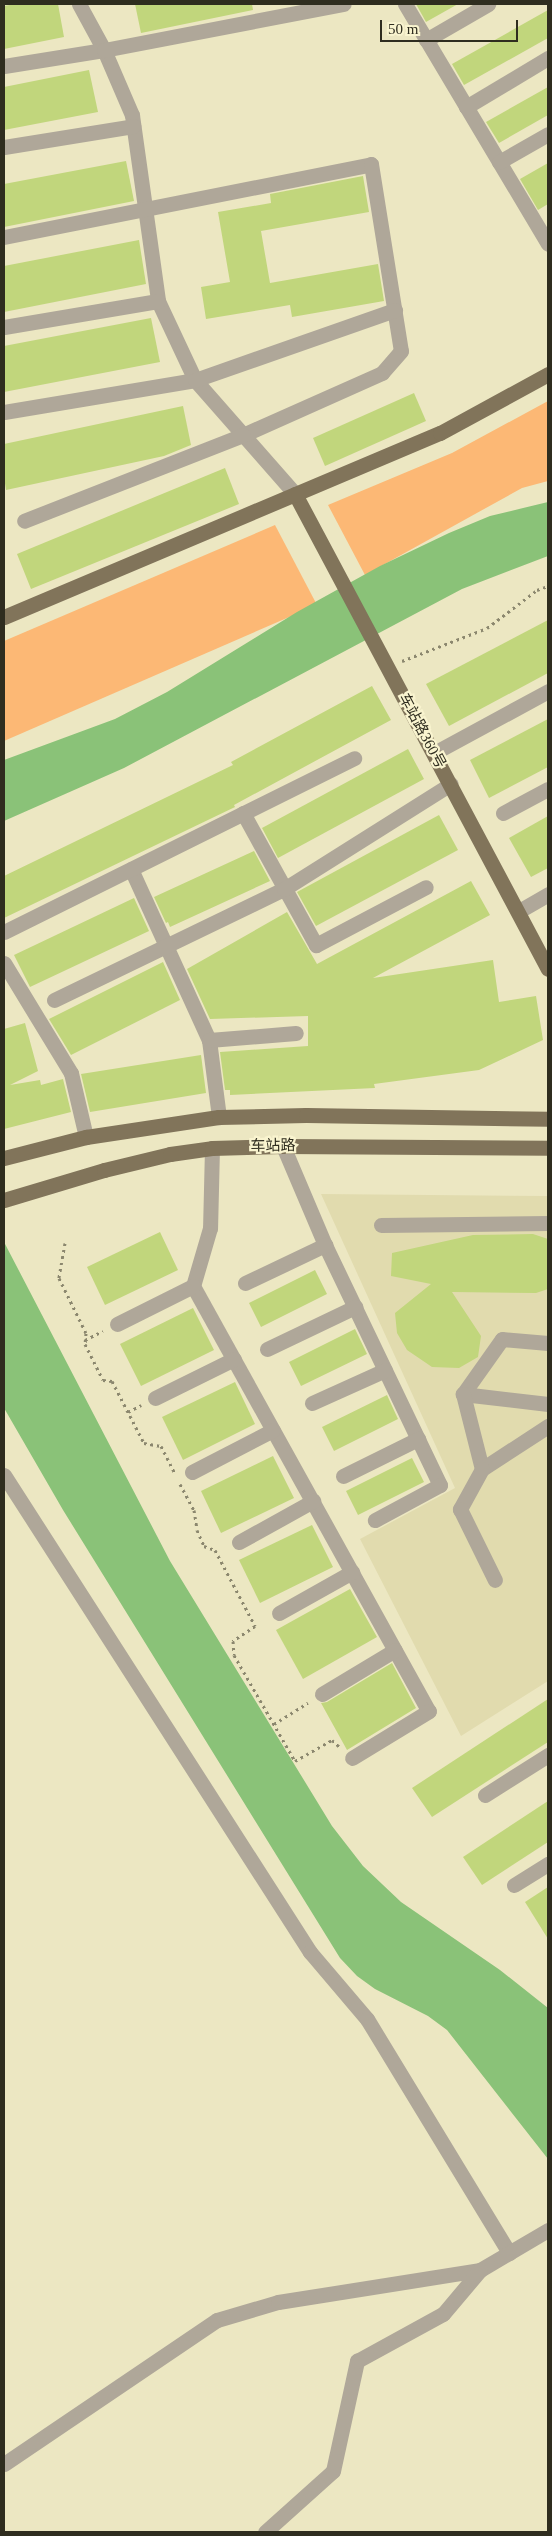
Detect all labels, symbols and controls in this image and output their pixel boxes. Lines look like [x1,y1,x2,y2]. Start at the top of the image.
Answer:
scale bar [382,10,520,42]
text: 50 m [388,21,418,37]
street label: 车站路360号 [395,690,449,772]
street label: 车站路 [250,1137,296,1155]

